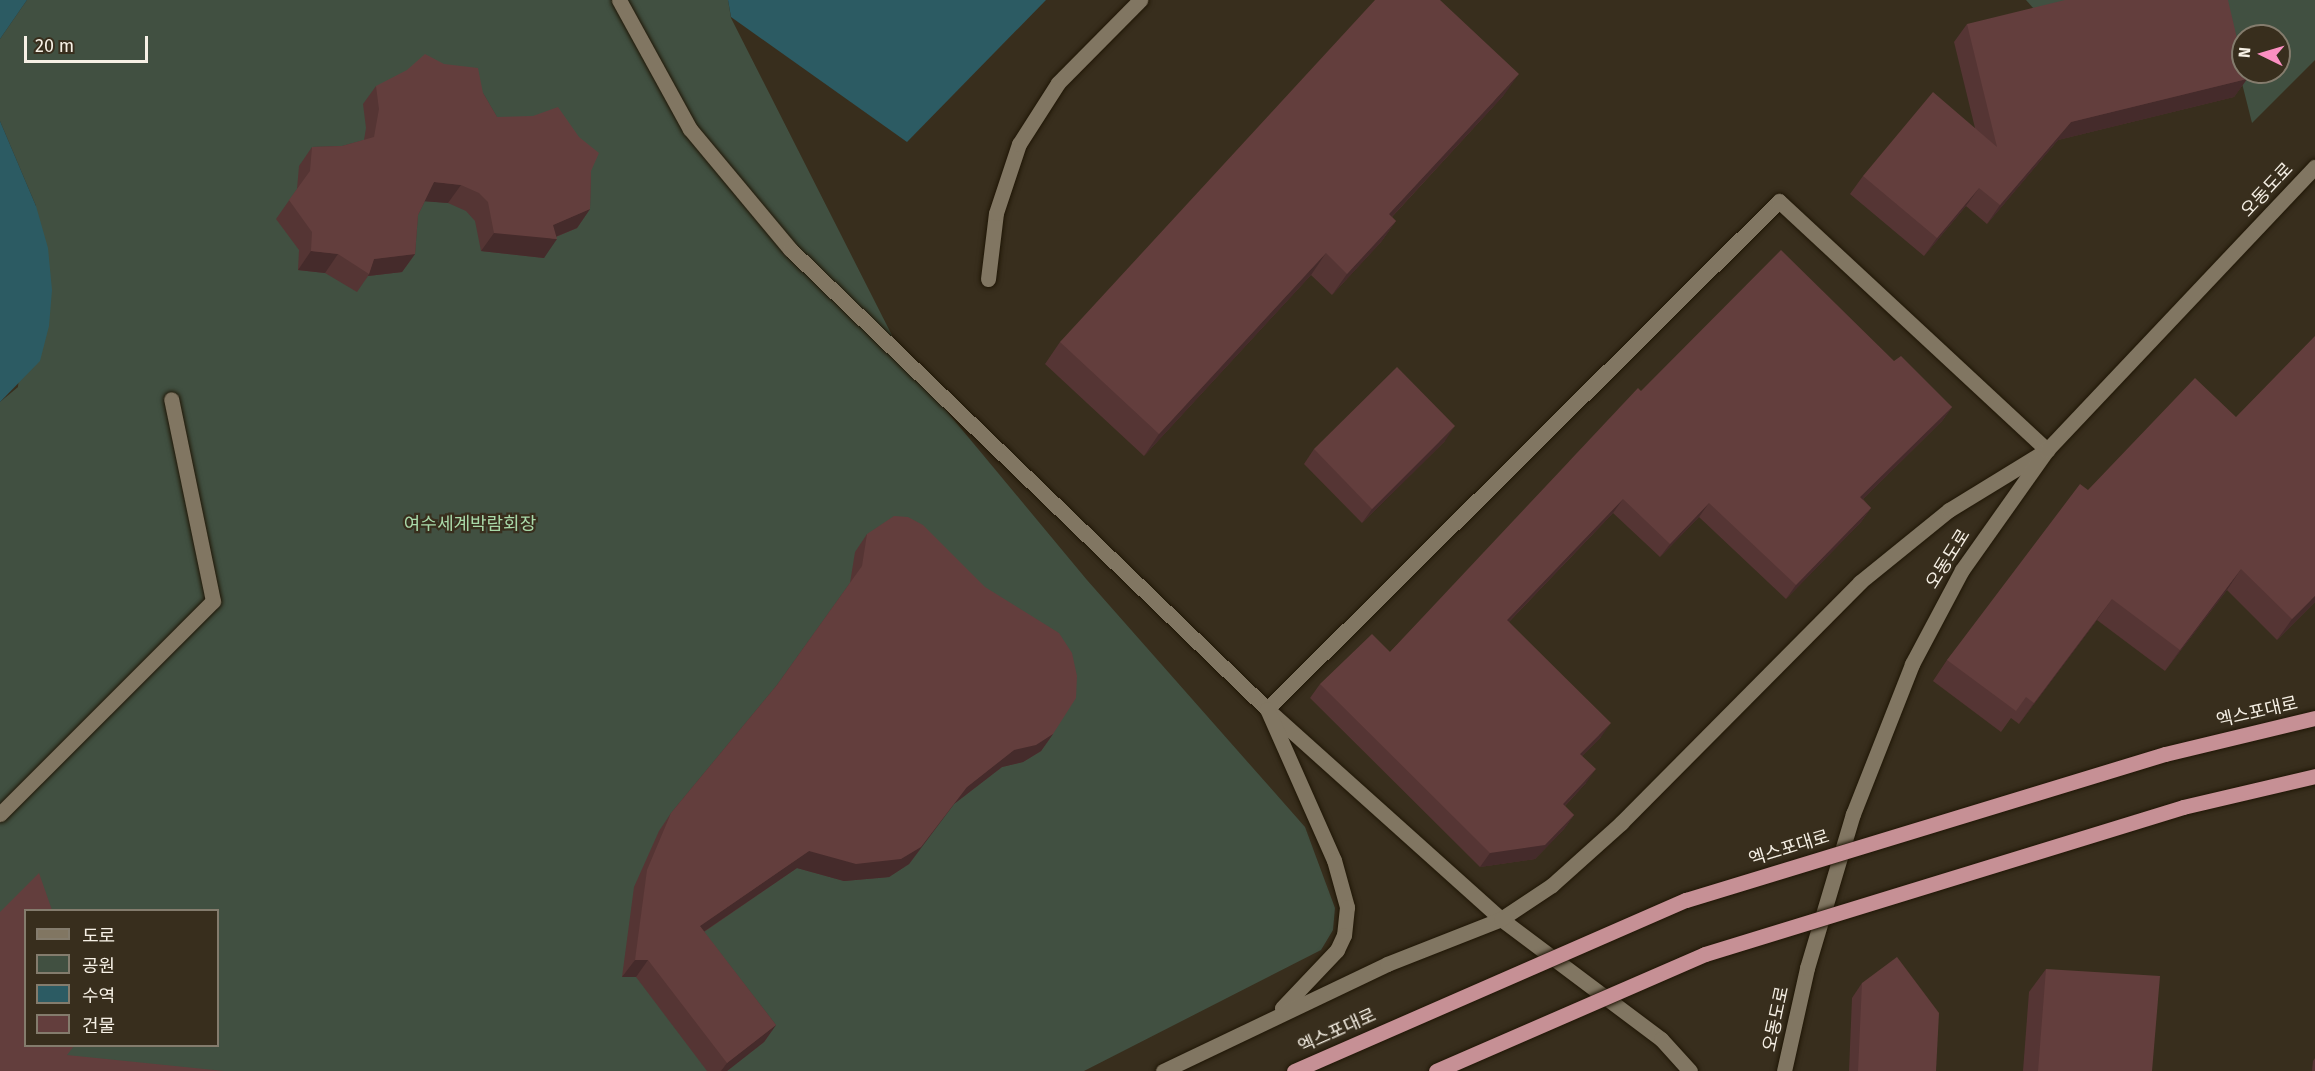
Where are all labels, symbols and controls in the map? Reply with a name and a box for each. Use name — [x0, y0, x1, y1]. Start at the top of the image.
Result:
scale bar — [27, 24, 152, 62]
north arrow — [2231, 24, 2291, 84]
text: 20 m — [35, 35, 74, 57]
text: N — [2235, 46, 2254, 59]
street label: 오동도로 — [2237, 158, 2297, 222]
park label: 여수세계박람회장 — [404, 513, 536, 535]
street label: 오동도로 — [1921, 525, 1975, 593]
street label: 엑스포대로 — [2214, 692, 2300, 732]
street label: 엑스포대로 — [1746, 826, 1832, 870]
legend — [24, 909, 219, 1047]
text: 도로 — [82, 925, 115, 947]
text: 공원 — [82, 955, 115, 977]
street label: 오동도로 — [1759, 984, 1793, 1054]
text: 수역 — [82, 985, 115, 1007]
street label: 엑스포대로 — [1295, 1004, 1379, 1058]
text: 건물 — [82, 1015, 115, 1037]

